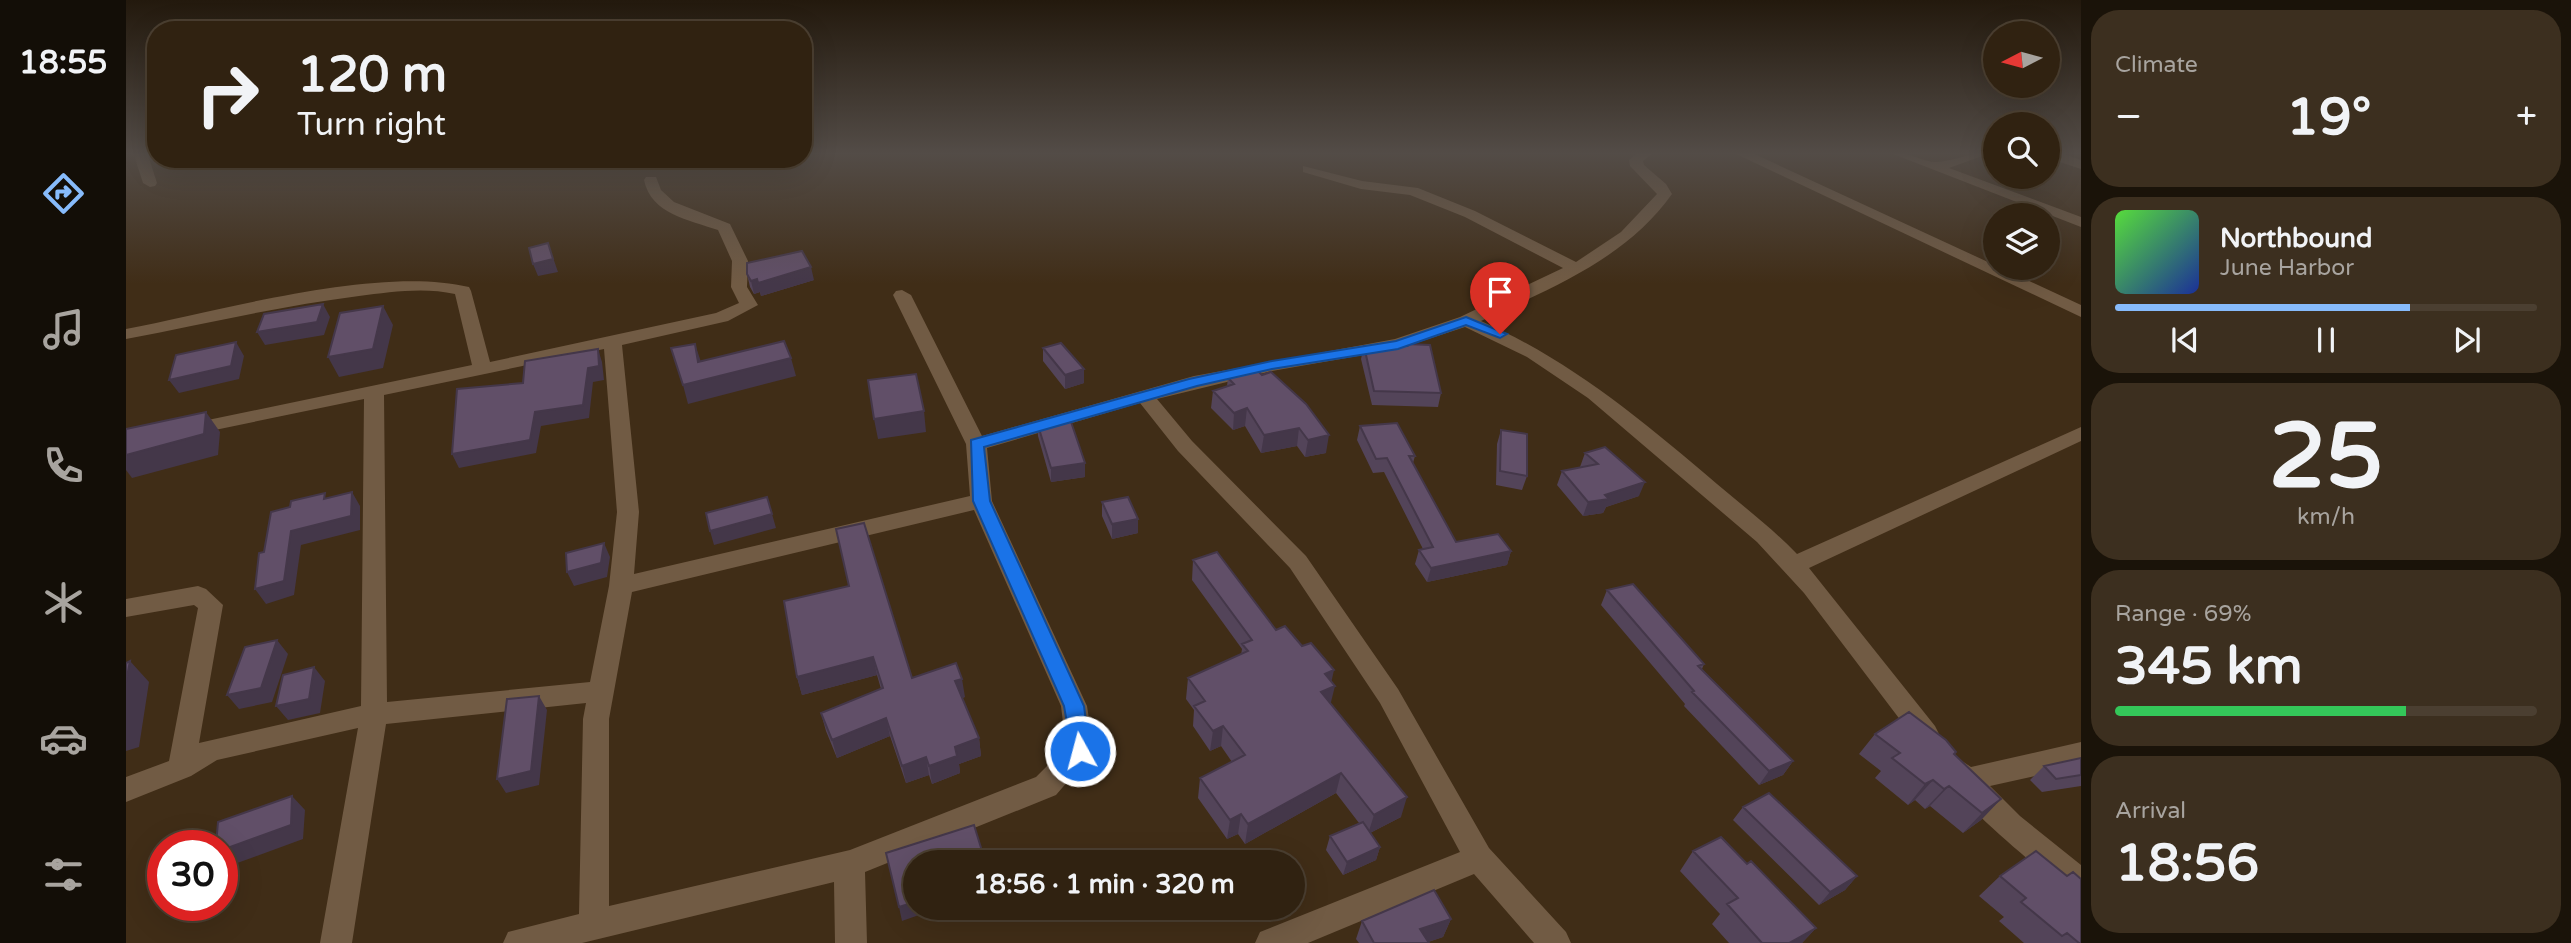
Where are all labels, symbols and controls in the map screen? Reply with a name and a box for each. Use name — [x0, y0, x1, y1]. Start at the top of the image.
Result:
north arrow — [1983, 21, 2060, 98]
map controls — [1983, 21, 2060, 280]
text: 18:55 — [19, 44, 107, 82]
text: 120 m — [297, 46, 447, 105]
icon: right — [182, 49, 273, 140]
text: Climate — [2115, 51, 2198, 79]
text: 19° — [2286, 86, 2371, 149]
text: − — [2115, 94, 2142, 140]
text: + — [2516, 94, 2537, 140]
text: Turn right — [297, 106, 446, 144]
button: search — [1983, 112, 2060, 189]
icon: directions — [39, 169, 88, 218]
button: layers — [1983, 203, 2060, 280]
text: Northbound — [2220, 223, 2372, 254]
text: June Harbor — [2220, 254, 2354, 282]
pin — [1470, 262, 1530, 334]
icon: arrive — [1481, 273, 1519, 311]
icon: music — [39, 305, 88, 354]
icon: previous — [2166, 321, 2204, 359]
icon: pause — [2307, 321, 2345, 359]
icon: next — [2448, 321, 2486, 359]
text: 25 — [2269, 402, 2383, 512]
icon: phone — [39, 441, 88, 490]
text: km/h — [2297, 503, 2355, 531]
icon: climate — [39, 578, 88, 627]
text: Range · 69% — [2115, 600, 2251, 628]
text: 345 km — [2115, 635, 2303, 698]
icon: car — [39, 714, 88, 763]
position arrow — [1043, 714, 1117, 788]
text: Arrival — [2115, 797, 2186, 825]
speed limit sign: 30 — [147, 830, 238, 921]
text: 18:56 — [2115, 832, 2259, 895]
icon: filters — [39, 850, 88, 899]
text: 18:56 · 1 min · 320 m — [973, 869, 1235, 900]

